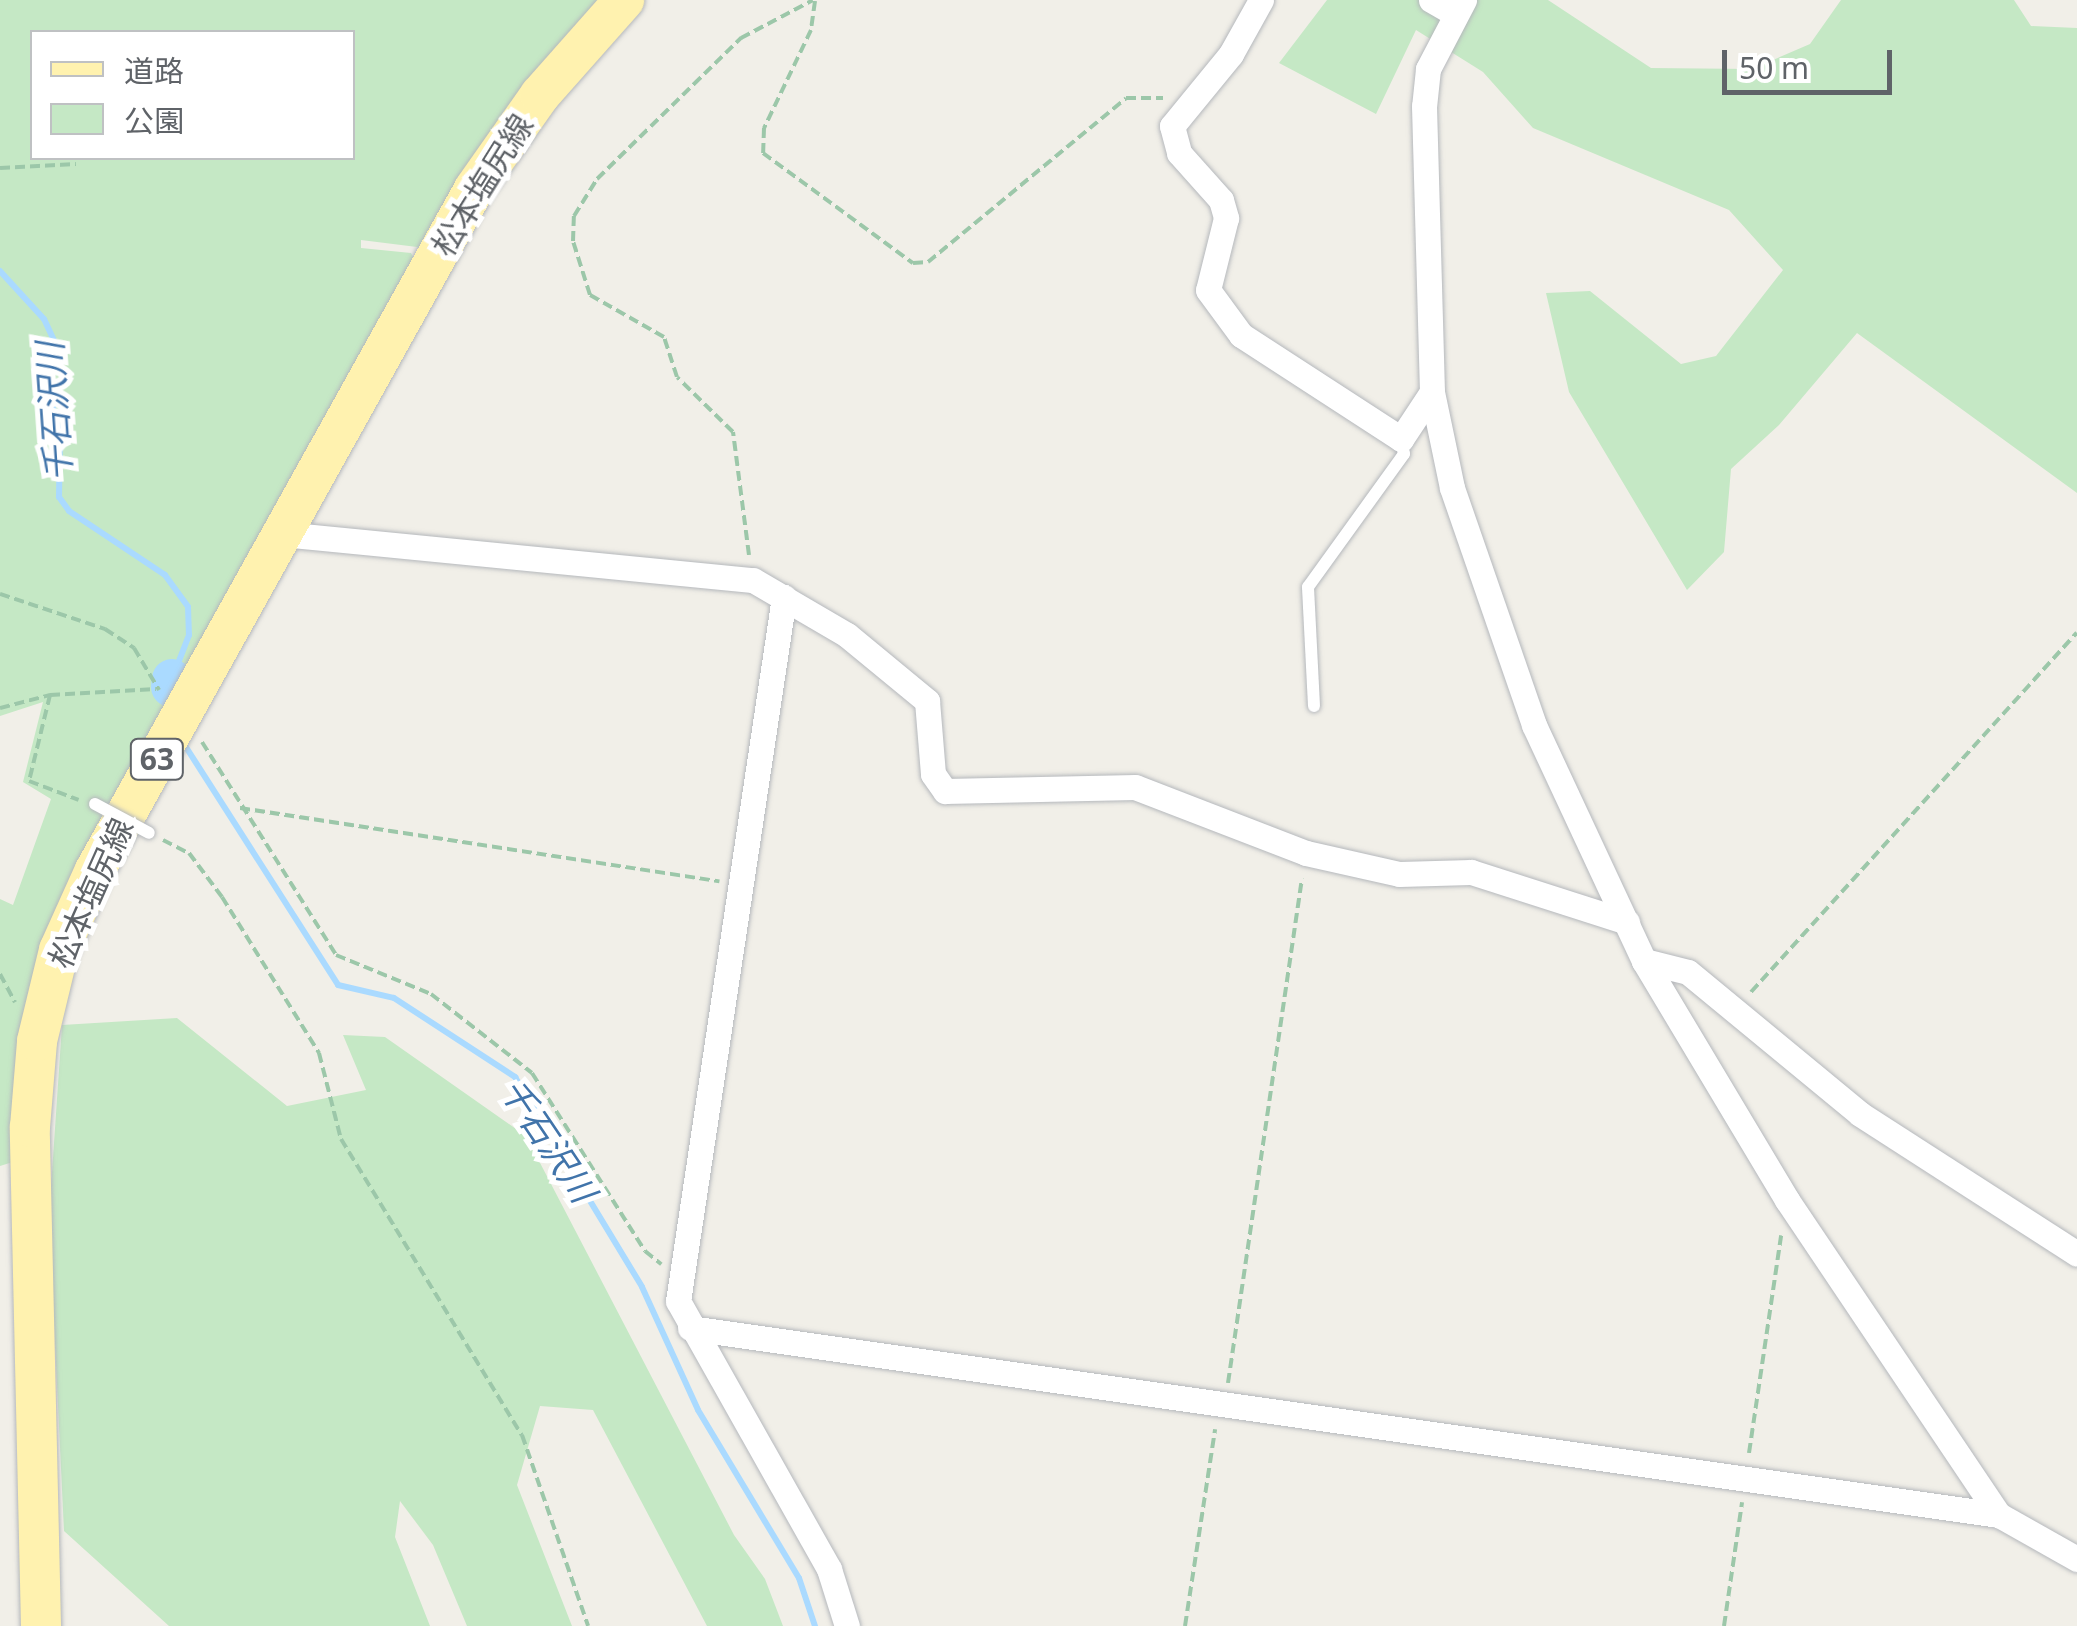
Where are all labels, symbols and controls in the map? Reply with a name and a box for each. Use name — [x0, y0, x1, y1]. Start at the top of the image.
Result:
legend — [30, 30, 355, 160]
scale bar — [1727, 30, 1897, 92]
text: 50 m — [1739, 47, 1809, 88]
text: 道路 — [124, 50, 184, 91]
text: 公園 — [124, 100, 184, 141]
street label: 松本塩尻線 — [423, 107, 541, 263]
water label: 千石沢川 — [28, 341, 80, 483]
road number: 63 — [130, 734, 184, 784]
street label: 松本塩尻線 — [41, 812, 141, 974]
water label: 千石沢川 — [491, 1070, 605, 1210]

